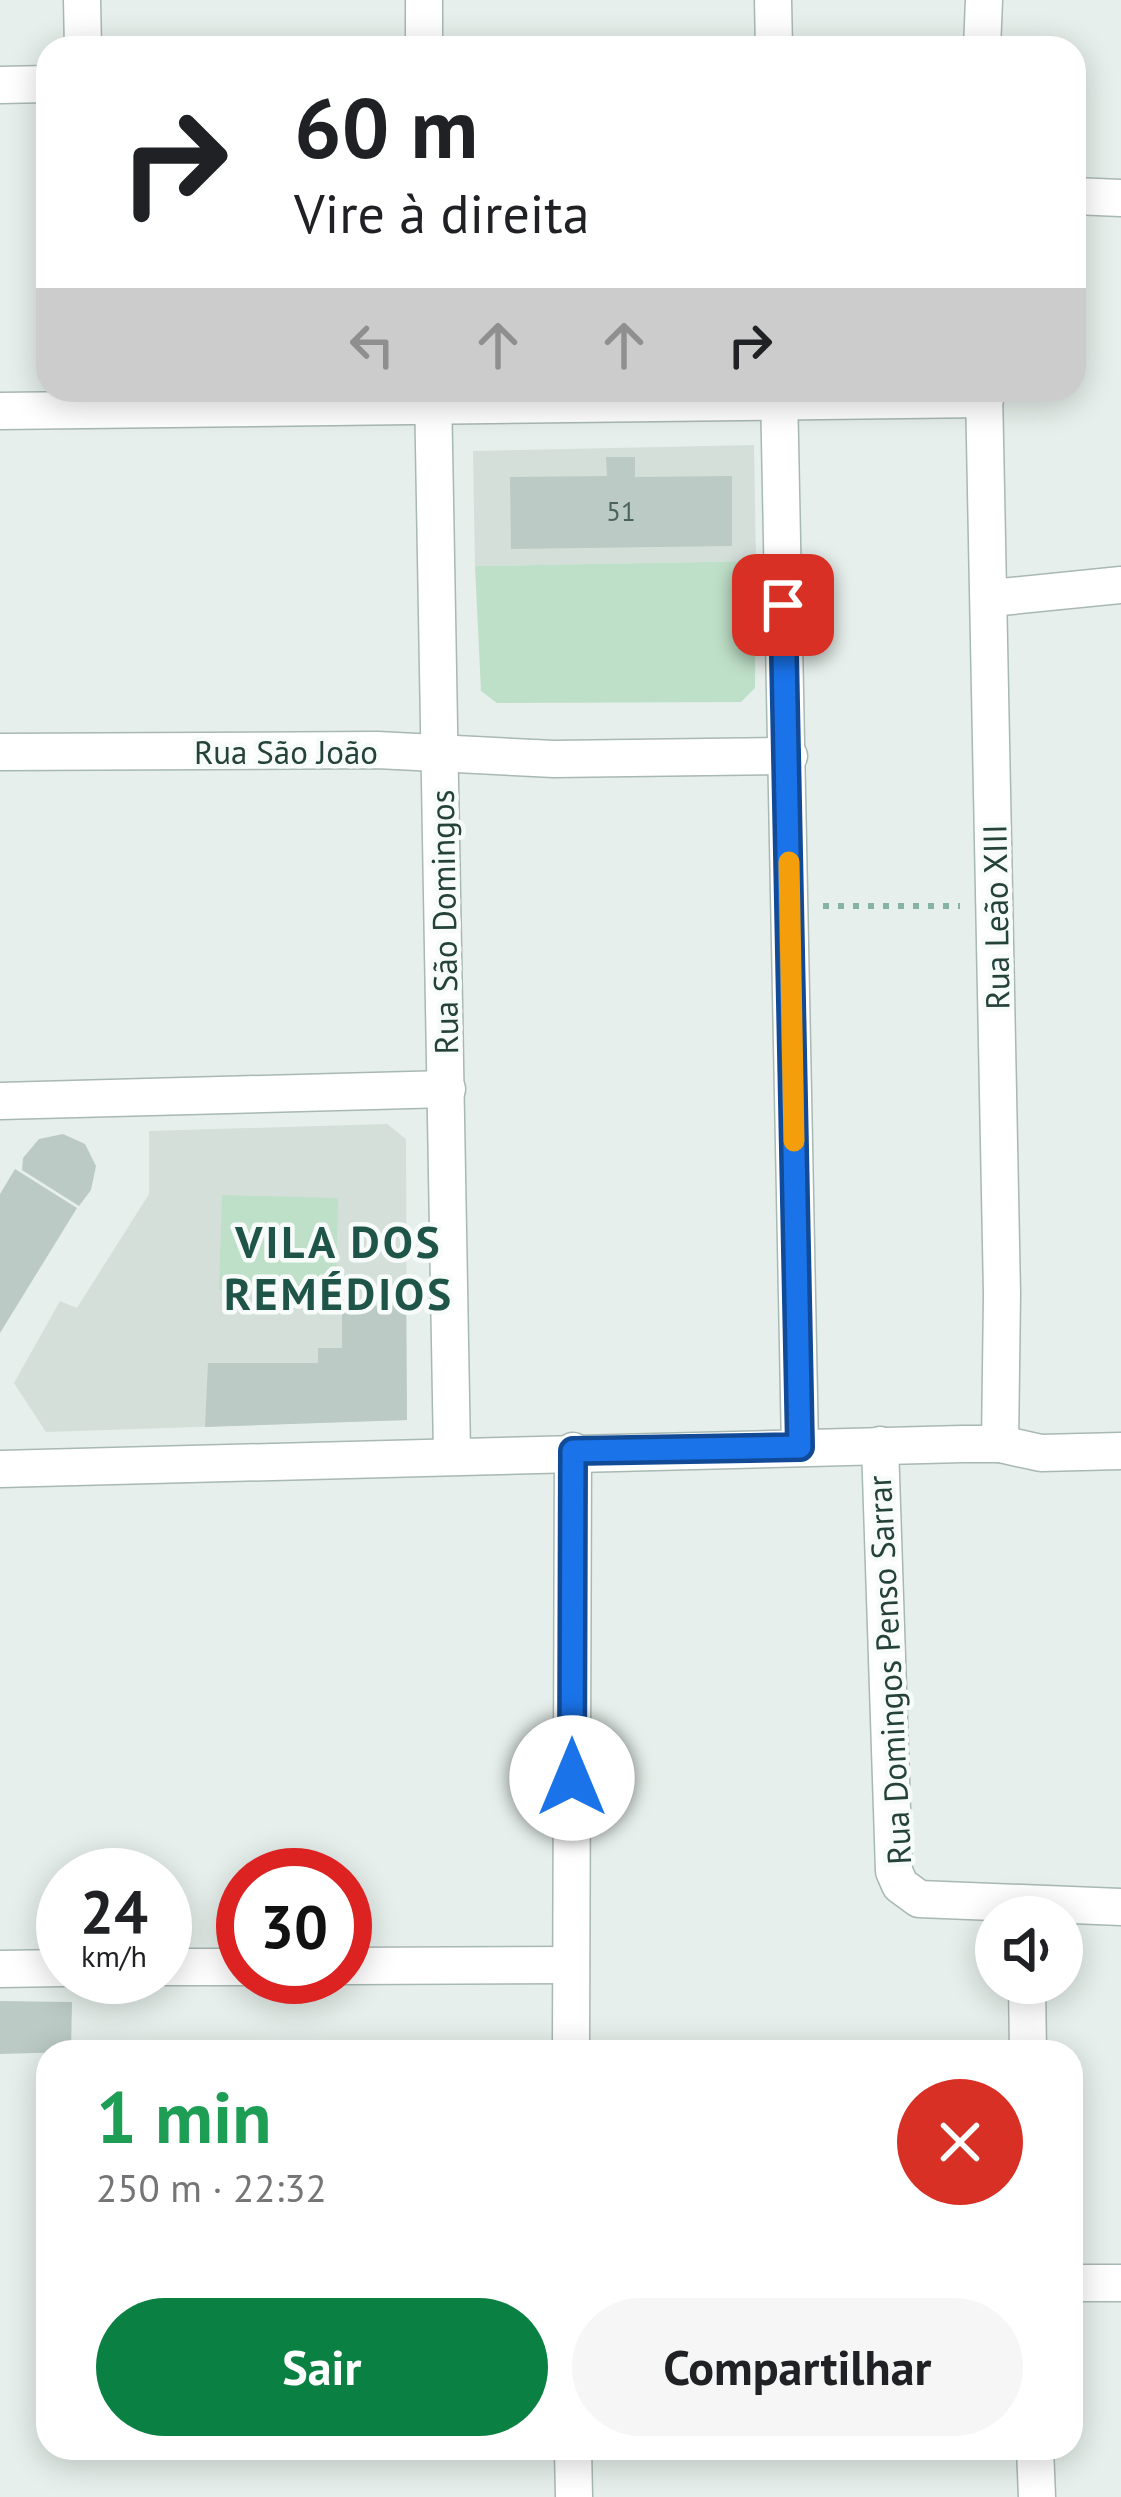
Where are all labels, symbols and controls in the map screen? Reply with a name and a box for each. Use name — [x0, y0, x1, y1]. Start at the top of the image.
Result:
text: 60 m — [294, 72, 478, 181]
icon: right — [96, 84, 252, 240]
text: Vire à direita — [294, 178, 589, 248]
icon: left — [339, 312, 405, 378]
icon: ahead — [465, 312, 531, 378]
icon: ahead — [591, 312, 657, 378]
icon: right — [717, 312, 783, 378]
house number: 51 — [606, 494, 636, 528]
pin — [732, 554, 834, 656]
icon: arrive — [750, 572, 816, 638]
street label: Rua São João — [194, 730, 378, 773]
street label: Rua São Domingos — [420, 789, 467, 1055]
street label: Rua Leão XIII — [972, 824, 1019, 1010]
district label: VILA DOS REMÉDIOS — [224, 1212, 454, 1322]
street label: Rua Domingos Penso Sarrar — [857, 1474, 920, 1866]
position arrow — [509, 1715, 635, 1841]
speed limit sign: 30 — [216, 1848, 372, 2004]
text: 24 — [80, 1872, 148, 1950]
map controls — [975, 1896, 1083, 2004]
button: sound — [975, 1896, 1083, 2004]
text: km/h — [81, 1936, 147, 1975]
text: 1 min — [96, 2070, 272, 2163]
button: close — [897, 2079, 1023, 2205]
text: 250 m · 22:32 — [96, 2162, 327, 2213]
button: Sair — [96, 2298, 548, 2436]
button: Compartilhar — [572, 2298, 1023, 2436]

